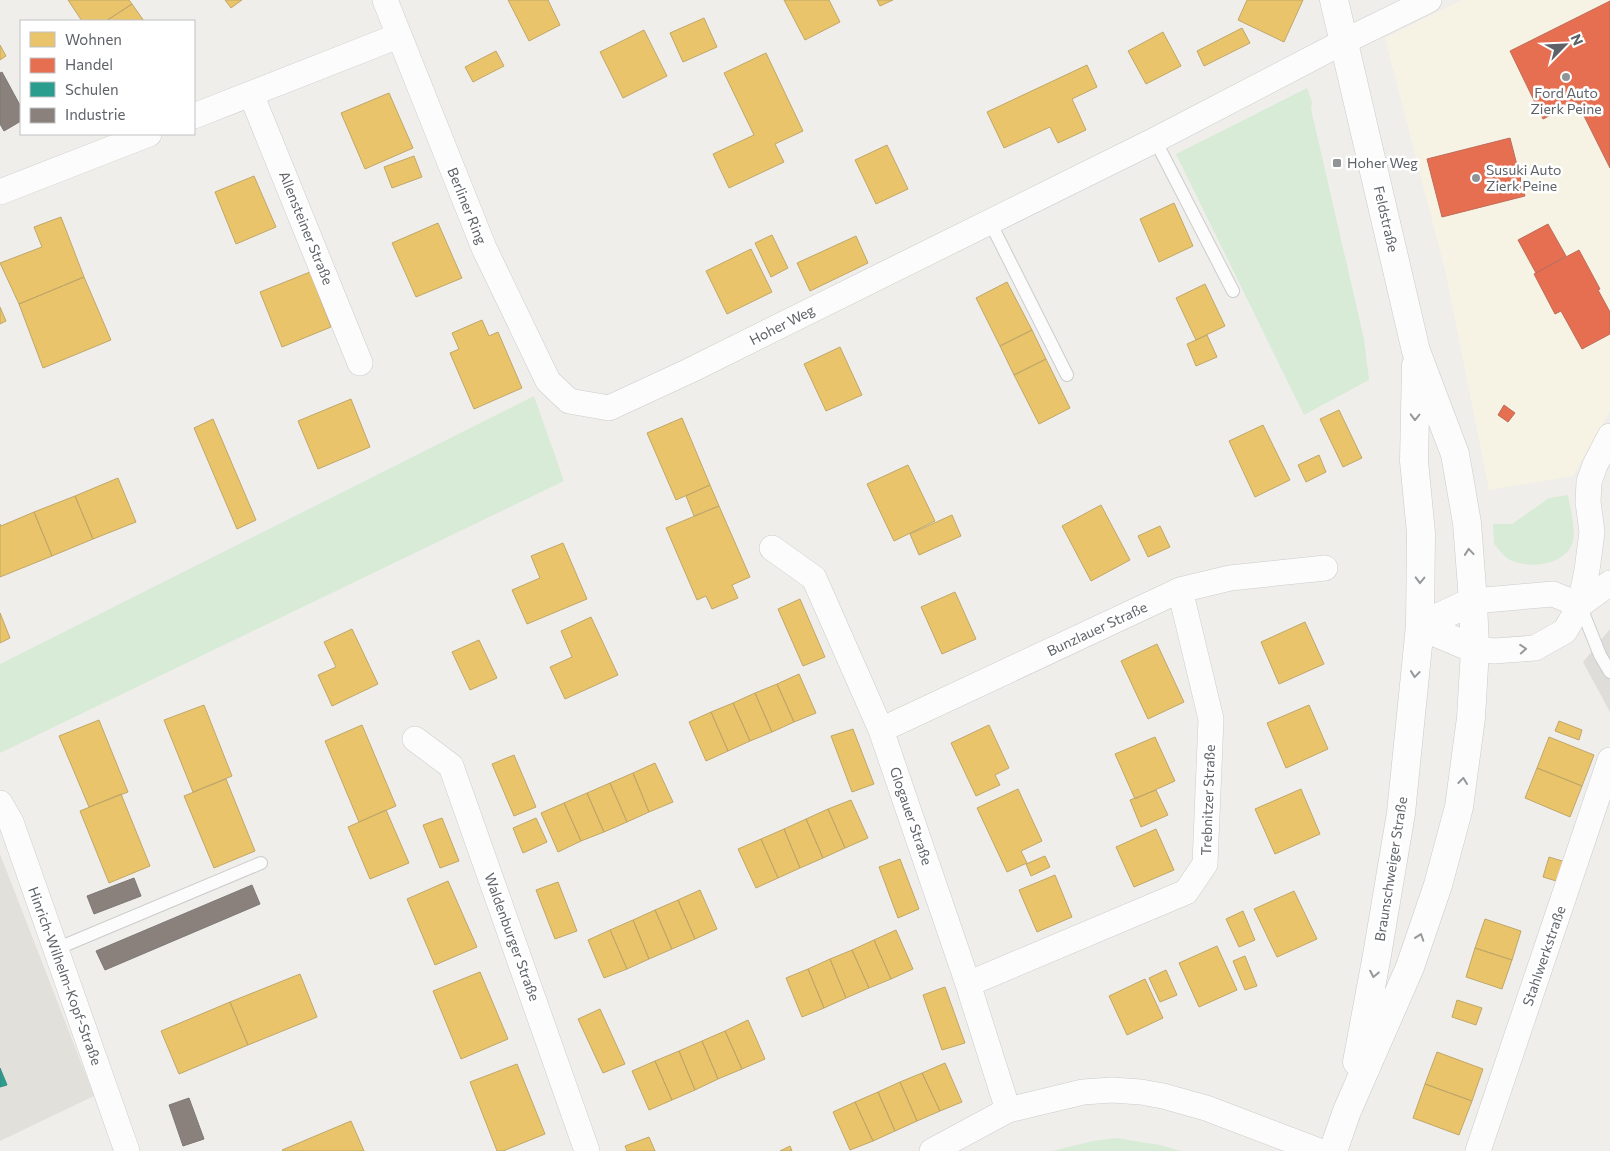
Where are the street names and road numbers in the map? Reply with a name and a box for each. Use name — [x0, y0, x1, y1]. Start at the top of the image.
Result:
street label: Berliner Ring — [444, 165, 491, 247]
street label: Allensteiner Straße — [276, 168, 337, 287]
street label: Feldstraße — [1371, 184, 1402, 254]
street label: Hoher Weg — [746, 301, 818, 348]
street label: Bunzlauer Straße — [1044, 598, 1150, 659]
street label: Trebnitzer Straße — [1197, 744, 1218, 856]
street label: Glogauer Straße — [887, 764, 936, 867]
street label: Braunschweiger Straße — [1371, 795, 1410, 943]
street label: Waldenburger Straße — [481, 870, 544, 1003]
street label: Hinrich-Wilhelm-Kopf-Straße — [25, 884, 106, 1068]
street label: Stahlwerkstraße — [1518, 903, 1569, 1008]

